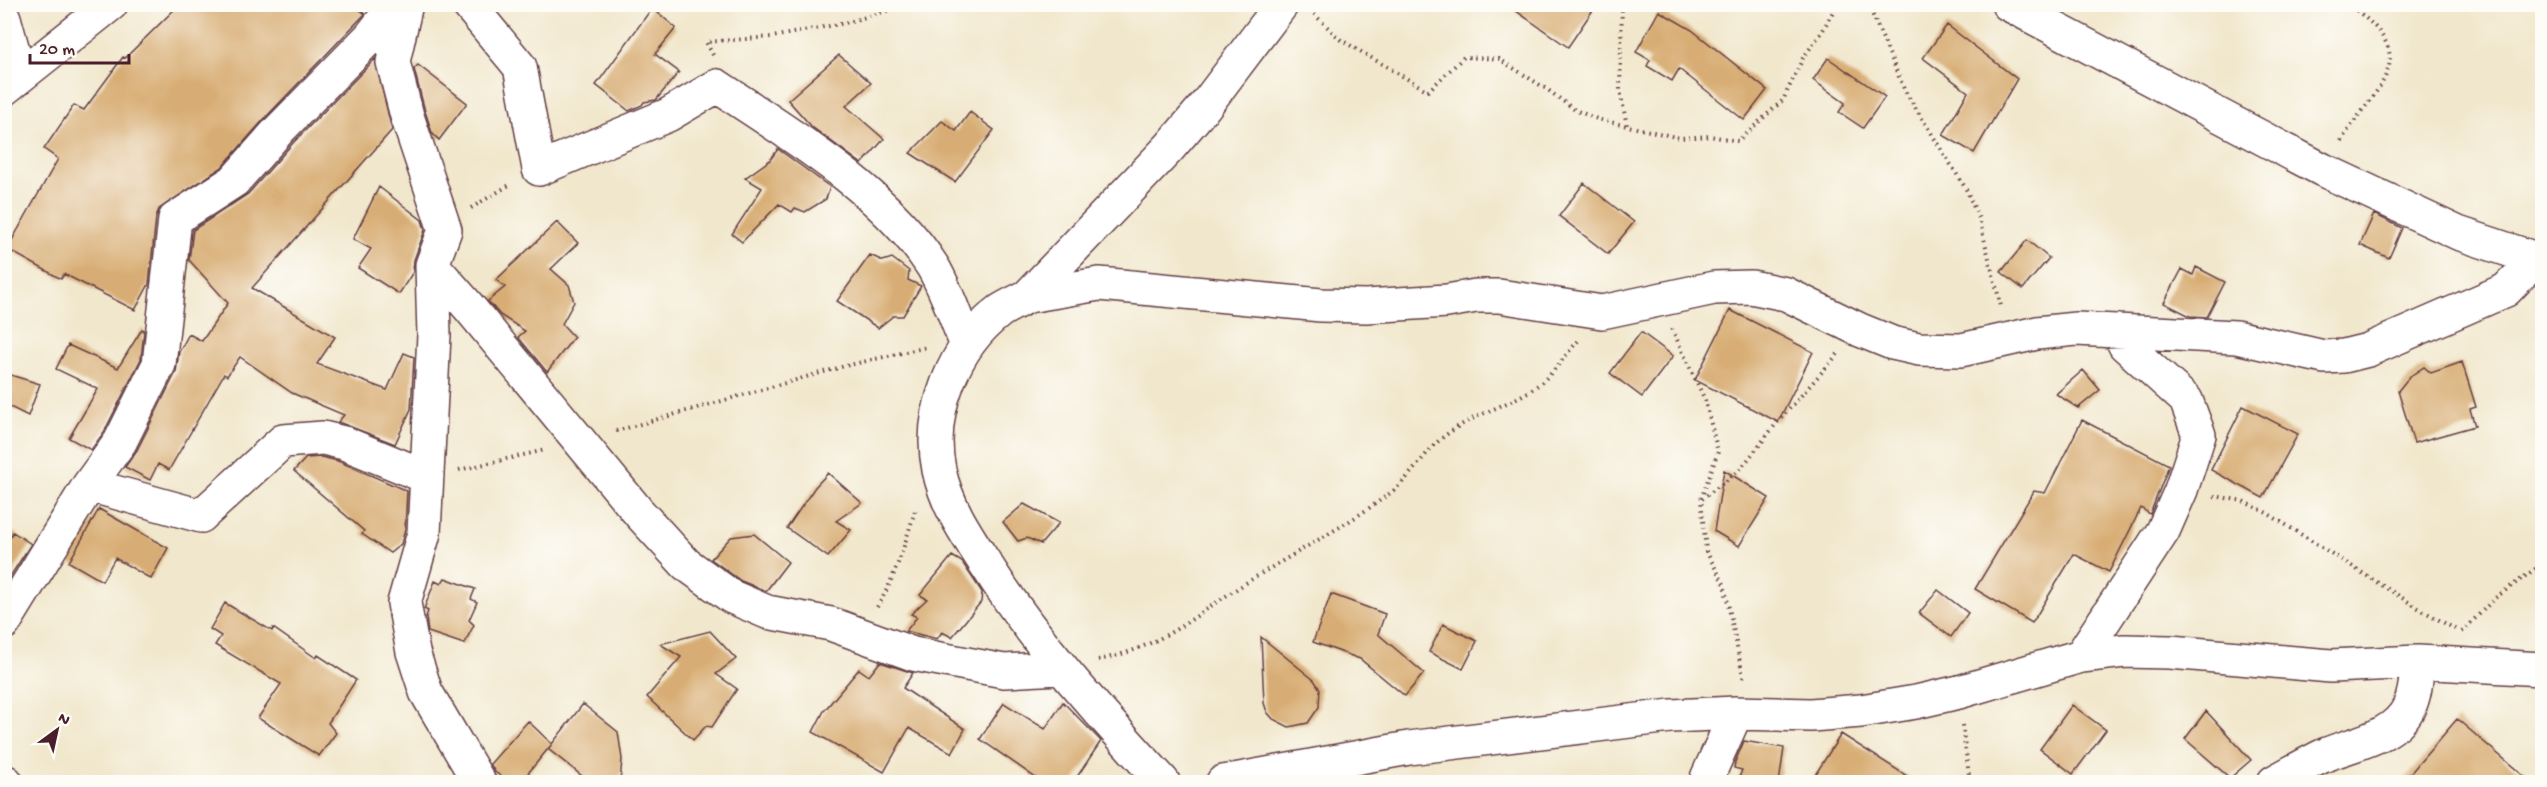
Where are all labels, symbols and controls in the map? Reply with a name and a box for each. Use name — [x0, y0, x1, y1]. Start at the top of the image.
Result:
scale bar — [30, 27, 129, 65]
text: 20 m — [39, 40, 75, 61]
north arrow — [27, 700, 87, 760]
text: N — [54, 710, 73, 731]

